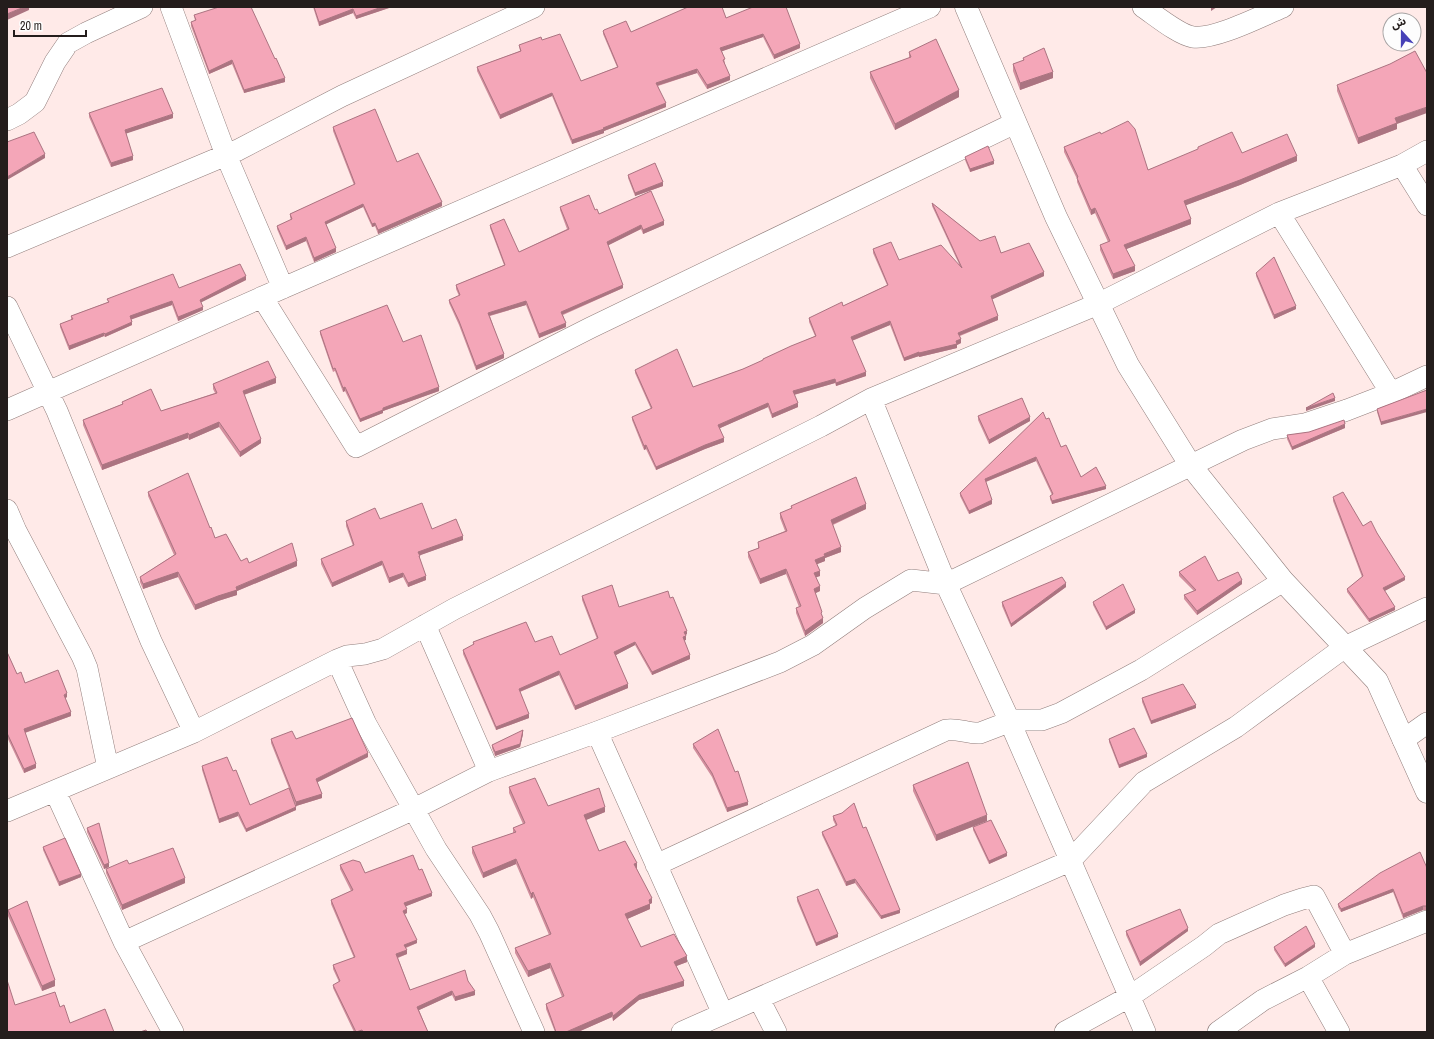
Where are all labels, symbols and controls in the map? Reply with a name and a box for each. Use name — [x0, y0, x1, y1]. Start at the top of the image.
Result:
scale bar — [14, 12, 86, 38]
north arrow — [1382, 12, 1422, 52]
text: ش — [1389, 13, 1408, 32]
text: 20 m — [20, 18, 42, 34]

